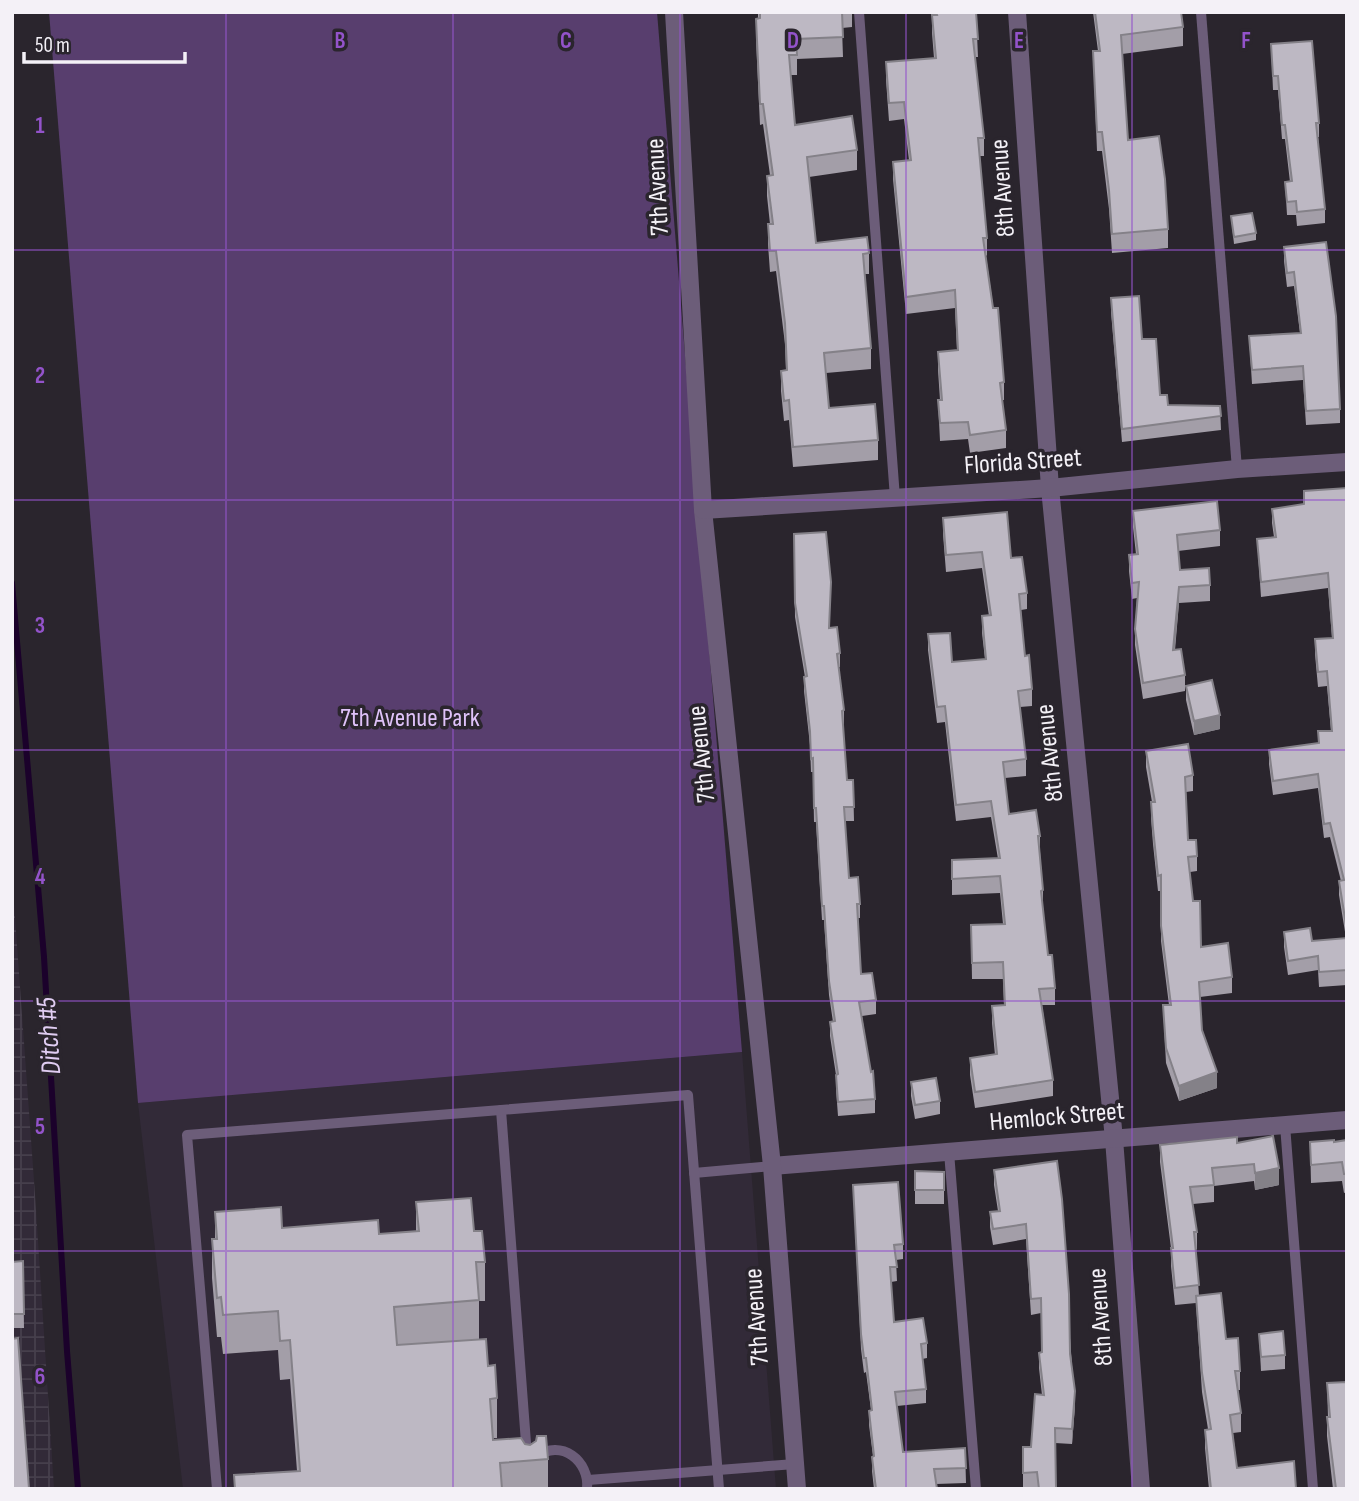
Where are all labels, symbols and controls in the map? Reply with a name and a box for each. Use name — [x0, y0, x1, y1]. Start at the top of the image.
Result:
scale bar — [24, 21, 186, 65]
text: B — [335, 27, 346, 55]
text: C — [560, 27, 572, 55]
text: D — [787, 27, 799, 55]
text: E — [1014, 27, 1024, 55]
text: F — [1241, 27, 1251, 55]
text: 50 m — [35, 33, 70, 58]
text: 1 — [35, 112, 45, 140]
street label: 7th Avenue — [640, 138, 676, 236]
street label: 8th Avenue — [984, 138, 1022, 238]
text: 2 — [35, 362, 45, 390]
street label: Florida Street — [963, 442, 1083, 482]
text: 3 — [35, 612, 45, 640]
park label: 7th Avenue Park — [340, 703, 480, 734]
street label: 8th Avenue — [1029, 703, 1071, 803]
street label: 7th Avenue — [681, 704, 723, 804]
text: 4 — [35, 863, 46, 891]
water label: Ditch #5 — [30, 995, 68, 1076]
street label: Hemlock Street — [988, 1096, 1126, 1138]
text: 5 — [35, 1113, 45, 1141]
street label: 7th Avenue — [738, 1267, 776, 1367]
street label: 8th Avenue — [1082, 1267, 1120, 1367]
text: 6 — [35, 1363, 45, 1391]

